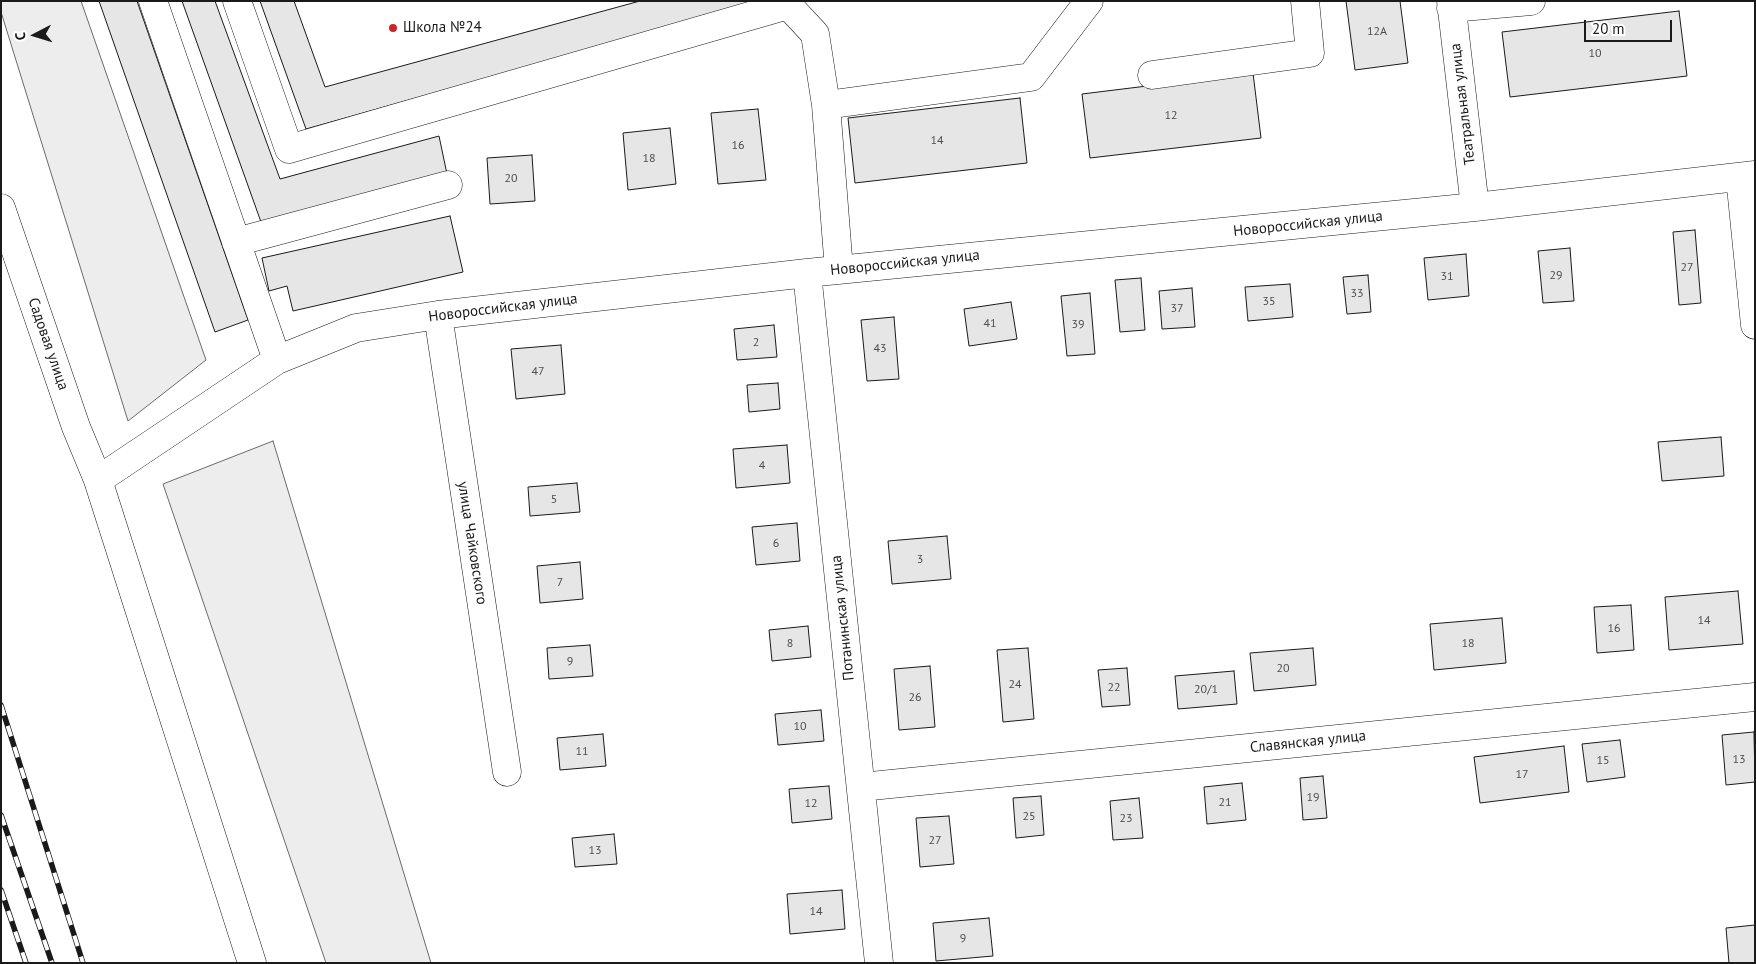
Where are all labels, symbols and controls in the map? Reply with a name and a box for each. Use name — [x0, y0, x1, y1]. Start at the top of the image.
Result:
north arrow — [10, 10, 60, 60]
scale bar — [1586, 10, 1674, 42]
place label: Школа №24 — [403, 19, 482, 37]
text: 20 m — [1592, 19, 1625, 38]
marker: Школа №24 — [387, 22, 399, 34]
house number: 12А — [1367, 25, 1387, 39]
text: С — [11, 32, 29, 41]
street label: Театральная улица — [1447, 42, 1479, 166]
house number: 10 — [1588, 47, 1602, 61]
house number: 12 — [1164, 109, 1178, 123]
house number: 14 — [930, 134, 944, 148]
house number: 16 — [731, 139, 745, 153]
house number: 18 — [642, 152, 656, 166]
house number: 20 — [504, 172, 518, 186]
street label: Новороссийская улица — [1232, 207, 1384, 241]
street label: Новороссийская улица — [829, 246, 981, 280]
house number: 27 — [1680, 261, 1694, 275]
house number: 29 — [1549, 269, 1563, 283]
house number: 31 — [1440, 270, 1454, 284]
house number: 33 — [1350, 287, 1364, 301]
street label: Новороссийская улица — [427, 290, 579, 326]
house number: 35 — [1262, 295, 1276, 309]
street label: Садовая улица — [24, 296, 72, 392]
house number: 37 — [1170, 302, 1184, 316]
house number: 41 — [983, 317, 997, 331]
house number: 39 — [1071, 318, 1085, 332]
house number: 2 — [753, 336, 759, 350]
house number: 43 — [873, 342, 887, 356]
house number: 47 — [531, 365, 545, 379]
house number: 4 — [759, 459, 765, 473]
street label: улица Чайковского — [453, 480, 491, 606]
house number: 5 — [551, 493, 557, 507]
house number: 6 — [773, 537, 779, 551]
house number: 3 — [917, 553, 923, 567]
street label: Потанинская улица — [827, 554, 859, 682]
house number: 7 — [557, 576, 563, 590]
house number: 14 — [1697, 614, 1711, 628]
house number: 16 — [1607, 622, 1621, 636]
house number: 8 — [787, 637, 793, 651]
house number: 18 — [1461, 637, 1475, 651]
house number: 9 — [567, 655, 573, 669]
house number: 20 — [1276, 662, 1290, 676]
house number: 24 — [1008, 678, 1022, 692]
house number: 22 — [1107, 681, 1121, 695]
house number: 20/1 — [1194, 683, 1218, 697]
house number: 26 — [908, 691, 922, 705]
house number: 10 — [793, 720, 807, 734]
street label: Славянская улица — [1249, 727, 1367, 757]
house number: 11 — [575, 745, 589, 759]
house number: 13 — [1732, 753, 1746, 767]
house number: 15 — [1596, 754, 1610, 768]
house number: 17 — [1515, 768, 1529, 782]
house number: 19 — [1306, 791, 1320, 805]
house number: 21 — [1218, 796, 1232, 810]
house number: 12 — [804, 797, 818, 811]
house number: 25 — [1022, 810, 1036, 824]
house number: 23 — [1119, 812, 1133, 826]
house number: 27 — [928, 834, 942, 848]
house number: 13 — [588, 844, 602, 858]
house number: 14 — [809, 905, 823, 919]
house number: 9 — [960, 932, 966, 946]

